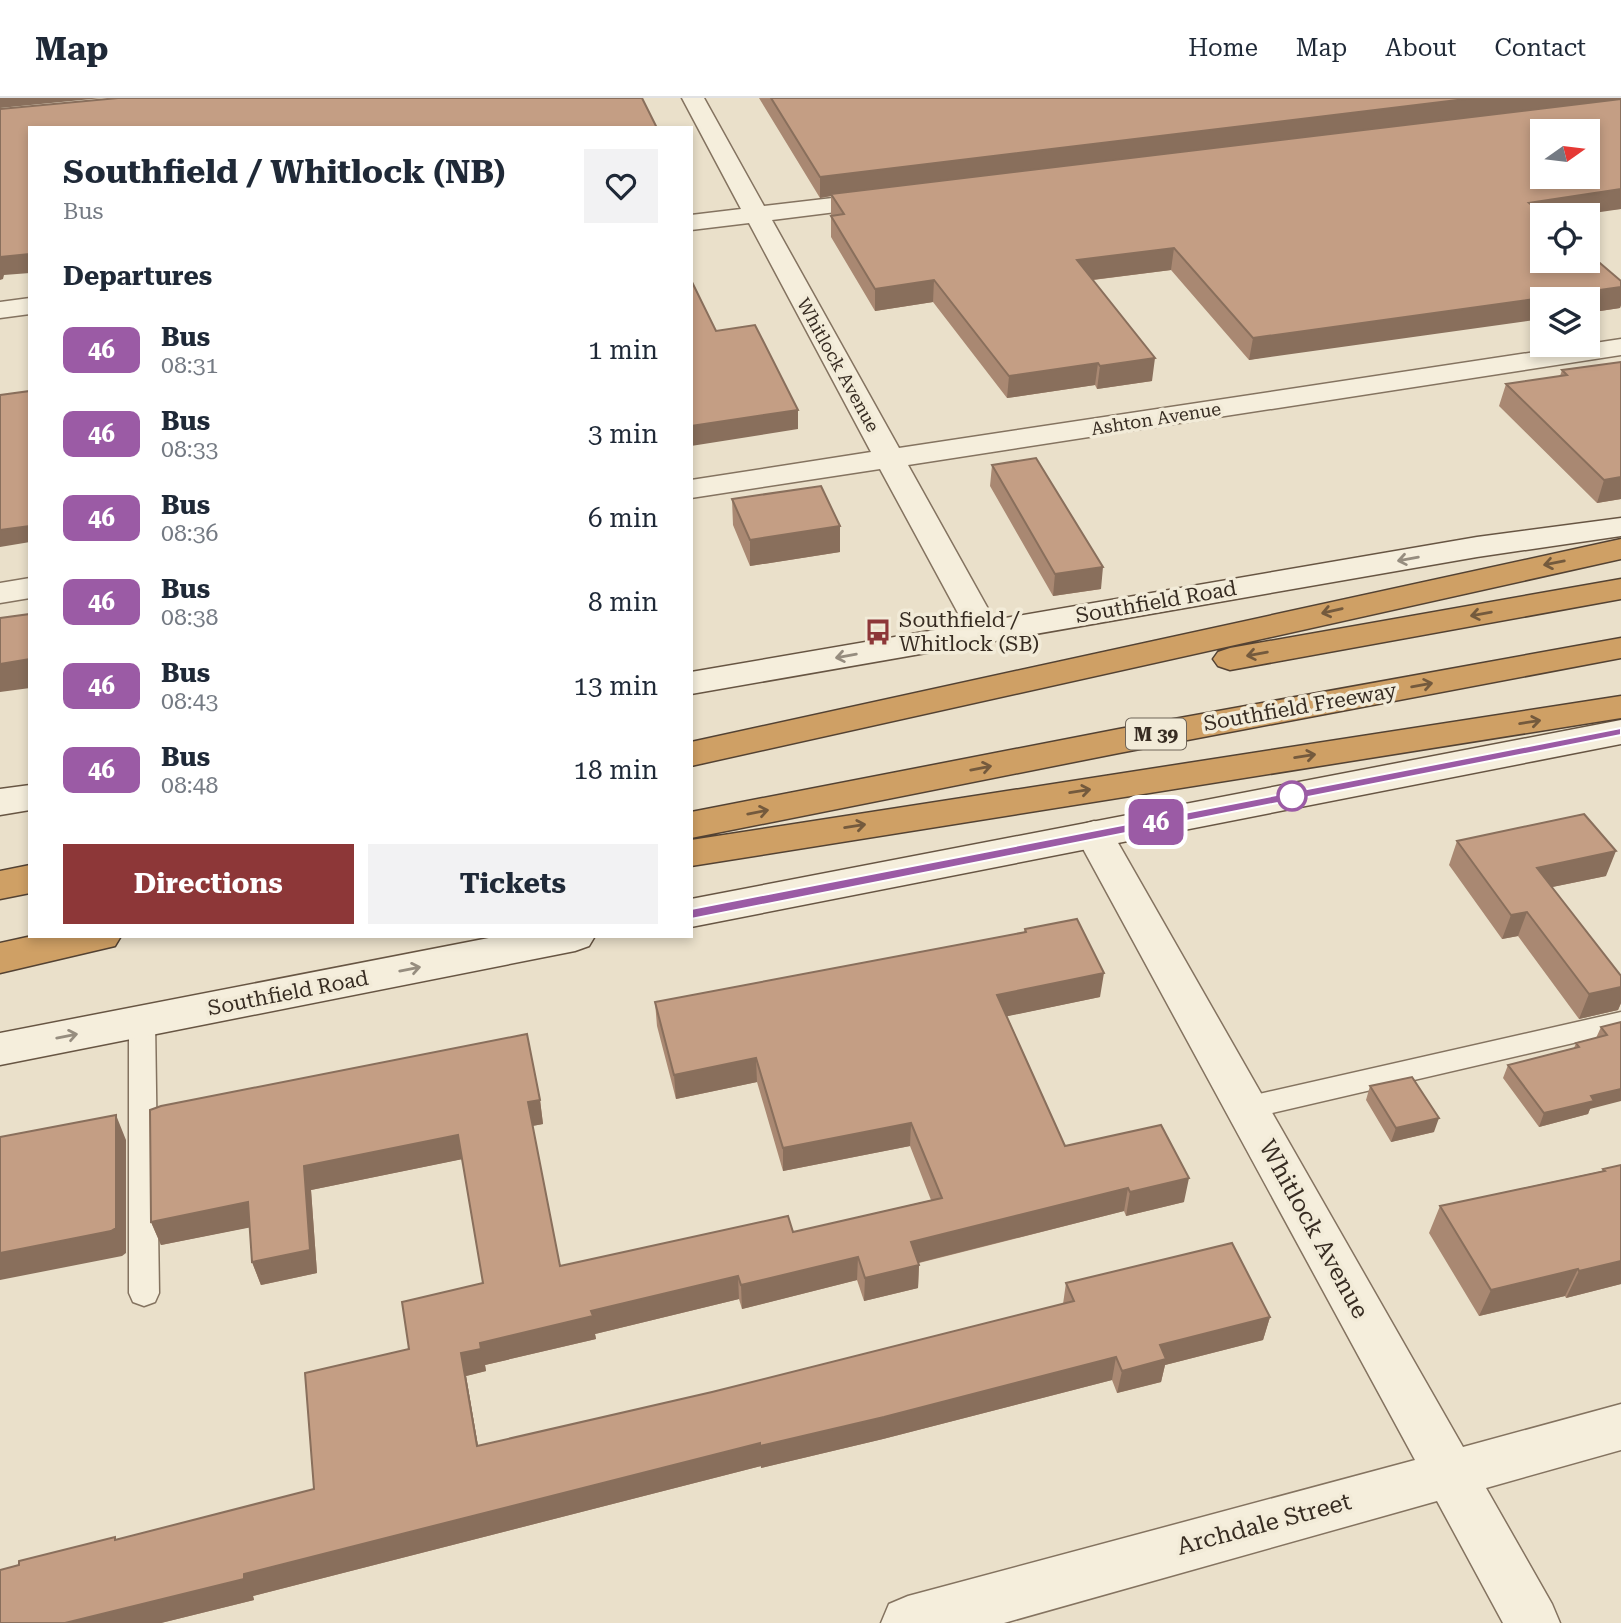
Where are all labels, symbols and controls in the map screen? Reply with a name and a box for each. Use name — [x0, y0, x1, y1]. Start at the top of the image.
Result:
text: Map — [35, 29, 109, 68]
text: Home — [1188, 34, 1258, 62]
text: Map — [1296, 34, 1347, 62]
text: About — [1385, 34, 1456, 62]
text: Contact — [1494, 34, 1586, 62]
north arrow — [1530, 119, 1600, 189]
map controls — [1530, 119, 1600, 357]
button: heart — [584, 149, 658, 223]
text: Southfield / Whitlock (NB) — [63, 152, 505, 191]
text: Bus — [63, 198, 103, 225]
button: locate — [1530, 203, 1600, 273]
text: Departures — [63, 261, 212, 291]
button: layers — [1530, 287, 1600, 357]
street label: Whitlock Avenue — [793, 294, 884, 435]
text: Bus — [161, 322, 210, 352]
text: 1 min — [588, 335, 658, 365]
text: 46 — [88, 336, 115, 364]
text: 08:31 — [161, 352, 218, 379]
street label: Ashton Avenue — [1089, 398, 1222, 439]
text: Bus — [161, 406, 210, 436]
text: 3 min — [588, 419, 658, 449]
text: 46 — [88, 420, 115, 448]
text: 08:33 — [161, 436, 218, 463]
text: Bus — [161, 490, 210, 520]
text: 6 min — [588, 503, 658, 533]
text: 46 — [88, 504, 115, 532]
text: 08:36 — [161, 520, 218, 547]
one-way arrow — [1397, 553, 1420, 566]
one-way arrow — [1543, 556, 1566, 570]
text: Bus — [161, 574, 210, 604]
street label: Southfield Road — [1074, 576, 1239, 628]
text: 8 min — [588, 587, 658, 617]
text: 46 — [88, 588, 115, 616]
text: 08:38 — [161, 604, 218, 631]
one-way arrow — [1321, 605, 1344, 618]
place label: Southfield / Whitlock (SB) — [899, 608, 1039, 656]
one-way arrow — [1471, 608, 1493, 621]
bus stop icon: Southfield / Whitlock (SB) — [863, 617, 893, 647]
one-way arrow — [1247, 648, 1269, 661]
one-way arrow — [835, 650, 858, 663]
text: Bus — [161, 658, 210, 688]
text: 13 min — [574, 671, 658, 701]
text: 46 — [88, 672, 115, 700]
street label: Southfield Freeway — [1202, 678, 1399, 736]
one-way arrow — [1410, 678, 1433, 691]
text: 08:43 — [161, 688, 218, 715]
one-way arrow — [1518, 715, 1541, 728]
road number: M 39 — [1126, 719, 1186, 750]
text: Bus — [161, 742, 210, 772]
one-way arrow — [1293, 749, 1316, 762]
text: 18 min — [574, 755, 658, 785]
text: 46 — [88, 756, 115, 784]
one-way arrow — [969, 760, 992, 774]
text: 08:48 — [161, 772, 218, 799]
unlabelled marker — [1277, 781, 1307, 811]
one-way arrow — [1068, 784, 1091, 797]
line badge: 46 — [1124, 799, 1188, 845]
one-way arrow — [746, 804, 769, 818]
text: 46 — [1143, 808, 1169, 836]
one-way arrow — [844, 819, 866, 832]
button: Directions — [63, 844, 354, 924]
button: Tickets — [368, 844, 658, 924]
one-way arrow — [398, 961, 421, 975]
street label: Southfield Road — [206, 966, 371, 1020]
one-way arrow — [55, 1029, 78, 1043]
street label: Whitlock Avenue — [1253, 1135, 1375, 1323]
street label: Archdale Street — [1174, 1487, 1354, 1561]

